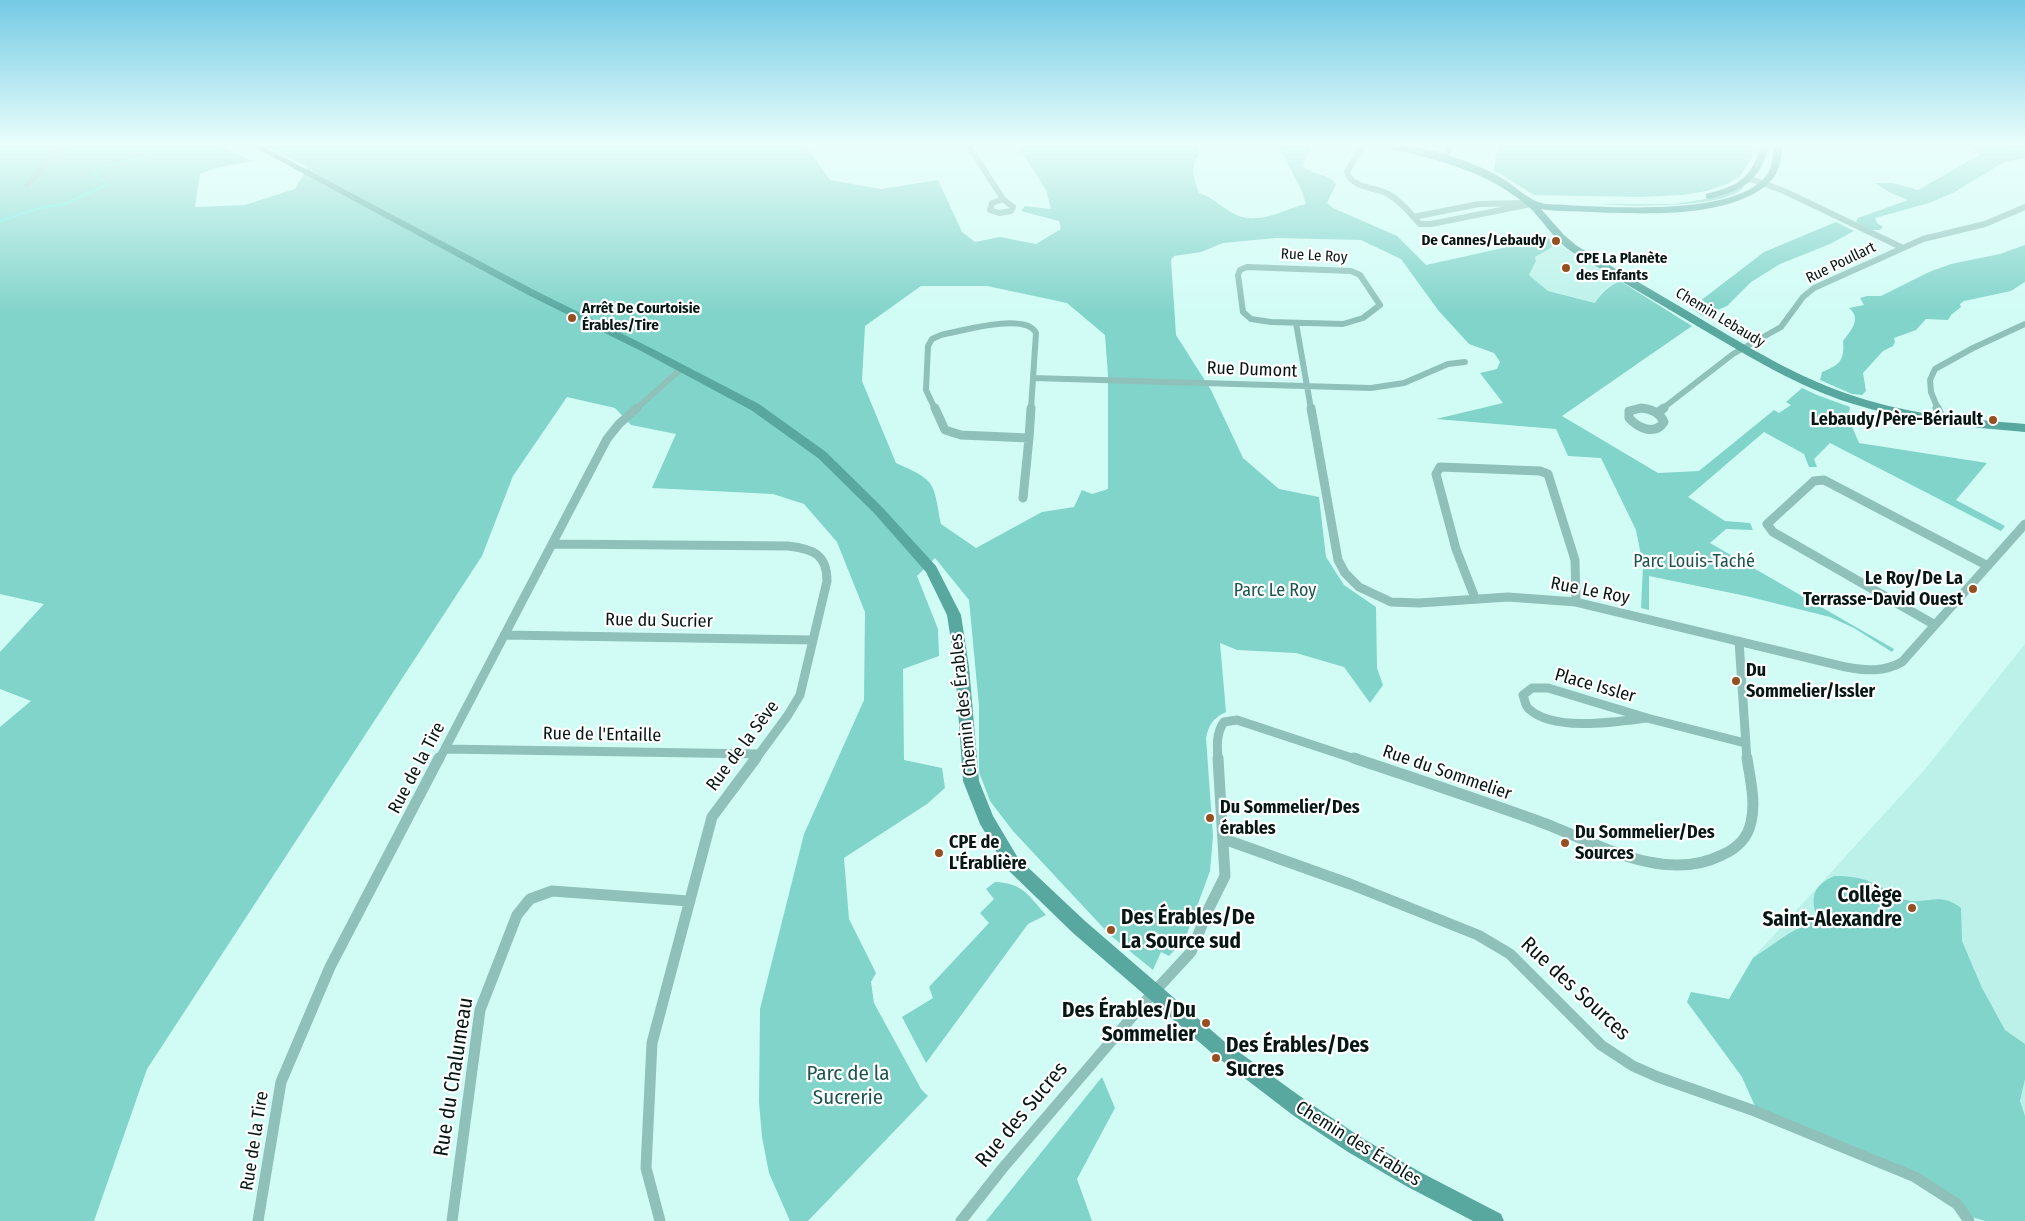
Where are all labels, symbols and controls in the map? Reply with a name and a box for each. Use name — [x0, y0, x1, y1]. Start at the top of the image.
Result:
place label: De Cannes/Lebaudy — [1421, 232, 1546, 250]
marker: De Cannes/Lebaudy — [1550, 235, 1562, 247]
street label: Rue Poullart — [1803, 238, 1879, 288]
street label: Rue Le Roy — [1280, 245, 1348, 267]
place label: CPE La Planète des Enfants — [1576, 250, 1667, 285]
marker: CPE La Planète des Enfants — [1560, 262, 1572, 274]
street label: Chemin Lebaudy — [1672, 284, 1768, 352]
place label: Arrêt De Courtoisie Érables/Tire — [582, 300, 700, 335]
marker: Arrêt De Courtoisie Érables/Tire — [566, 312, 578, 324]
street label: Rue Dumont — [1206, 358, 1298, 382]
place label: Lebaudy/Père-Bériault — [1811, 409, 1983, 431]
marker: Lebaudy/Père-Bériault — [1987, 414, 1999, 426]
park label: Parc Louis-Taché — [1633, 551, 1755, 573]
place label: Le Roy/De La Terrasse-David Ouest — [1803, 568, 1963, 610]
street label: Rue Le Roy — [1549, 573, 1631, 609]
park label: Parc Le Roy — [1234, 580, 1316, 602]
marker: Le Roy/De La Terrasse-David Ouest — [1967, 583, 1979, 595]
street label: Rue du Sucrier — [605, 609, 713, 633]
street label: Chemin des Érables — [946, 633, 982, 777]
place label: Du Sommelier/Issler — [1746, 660, 1875, 702]
street label: Place Issler — [1552, 664, 1638, 708]
marker: Du Sommelier/Issler — [1730, 675, 1742, 687]
street label: Rue de la Sève — [702, 697, 784, 795]
street label: Rue de la Tire — [384, 719, 450, 817]
street label: Rue de l'Entaille — [543, 723, 661, 747]
street label: Rue du Sommelier — [1380, 741, 1514, 805]
place label: Du Sommelier/Des érables — [1220, 797, 1360, 840]
marker: Du Sommelier/Des érables — [1204, 812, 1216, 824]
place label: Du Sommelier/Des Sources — [1575, 822, 1715, 864]
place label: CPE de L'Érablière — [949, 832, 1027, 874]
marker: Du Sommelier/Des Sources — [1559, 837, 1571, 849]
marker: CPE de L'Érablière — [933, 847, 945, 859]
place label: Collège Saint-Alexandre — [1762, 883, 1902, 933]
marker: Collège Saint-Alexandre — [1906, 902, 1918, 914]
place label: Des Érables/De La Source sud — [1121, 905, 1255, 955]
marker: Des Érables/De La Source sud — [1105, 924, 1117, 936]
street label: Rue des Sources — [1515, 932, 1635, 1046]
street label: Rue du Chalumeau — [429, 996, 479, 1158]
place label: Des Érables/Du Sommelier — [1062, 998, 1196, 1048]
marker: Des Érables/Du Sommelier — [1200, 1017, 1212, 1029]
place label: Des Érables/Des Sucres — [1226, 1033, 1369, 1083]
marker: Des Érables/Des Sucres — [1210, 1052, 1222, 1064]
street label: Rue des Sucres — [971, 1057, 1073, 1173]
park label: Parc de la Sucrerie — [806, 1061, 890, 1111]
street label: Rue de la Tire — [236, 1090, 274, 1192]
street label: Chemin des Érables — [1291, 1097, 1425, 1191]

